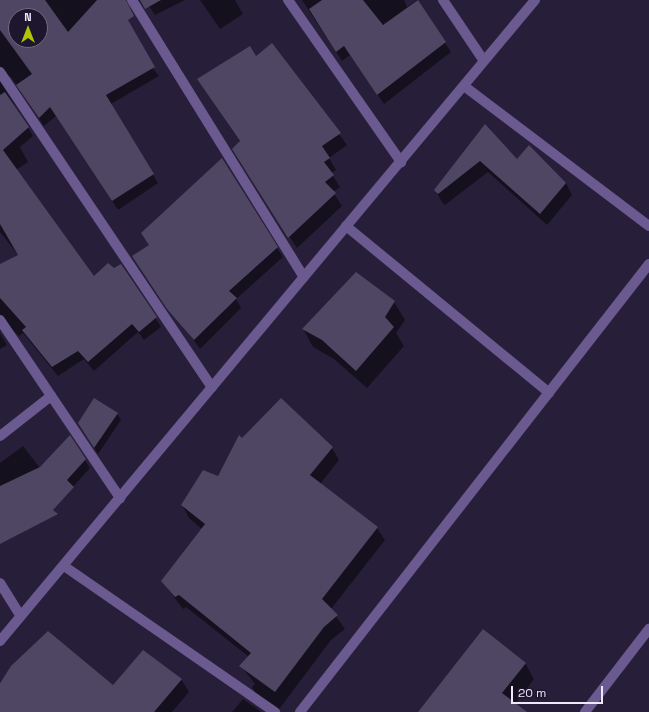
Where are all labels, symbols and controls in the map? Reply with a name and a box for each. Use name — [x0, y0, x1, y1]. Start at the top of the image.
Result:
north arrow — [8, 8, 48, 48]
text: N — [24, 10, 32, 24]
scale bar — [513, 678, 605, 704]
text: 20 m — [518, 685, 546, 701]

